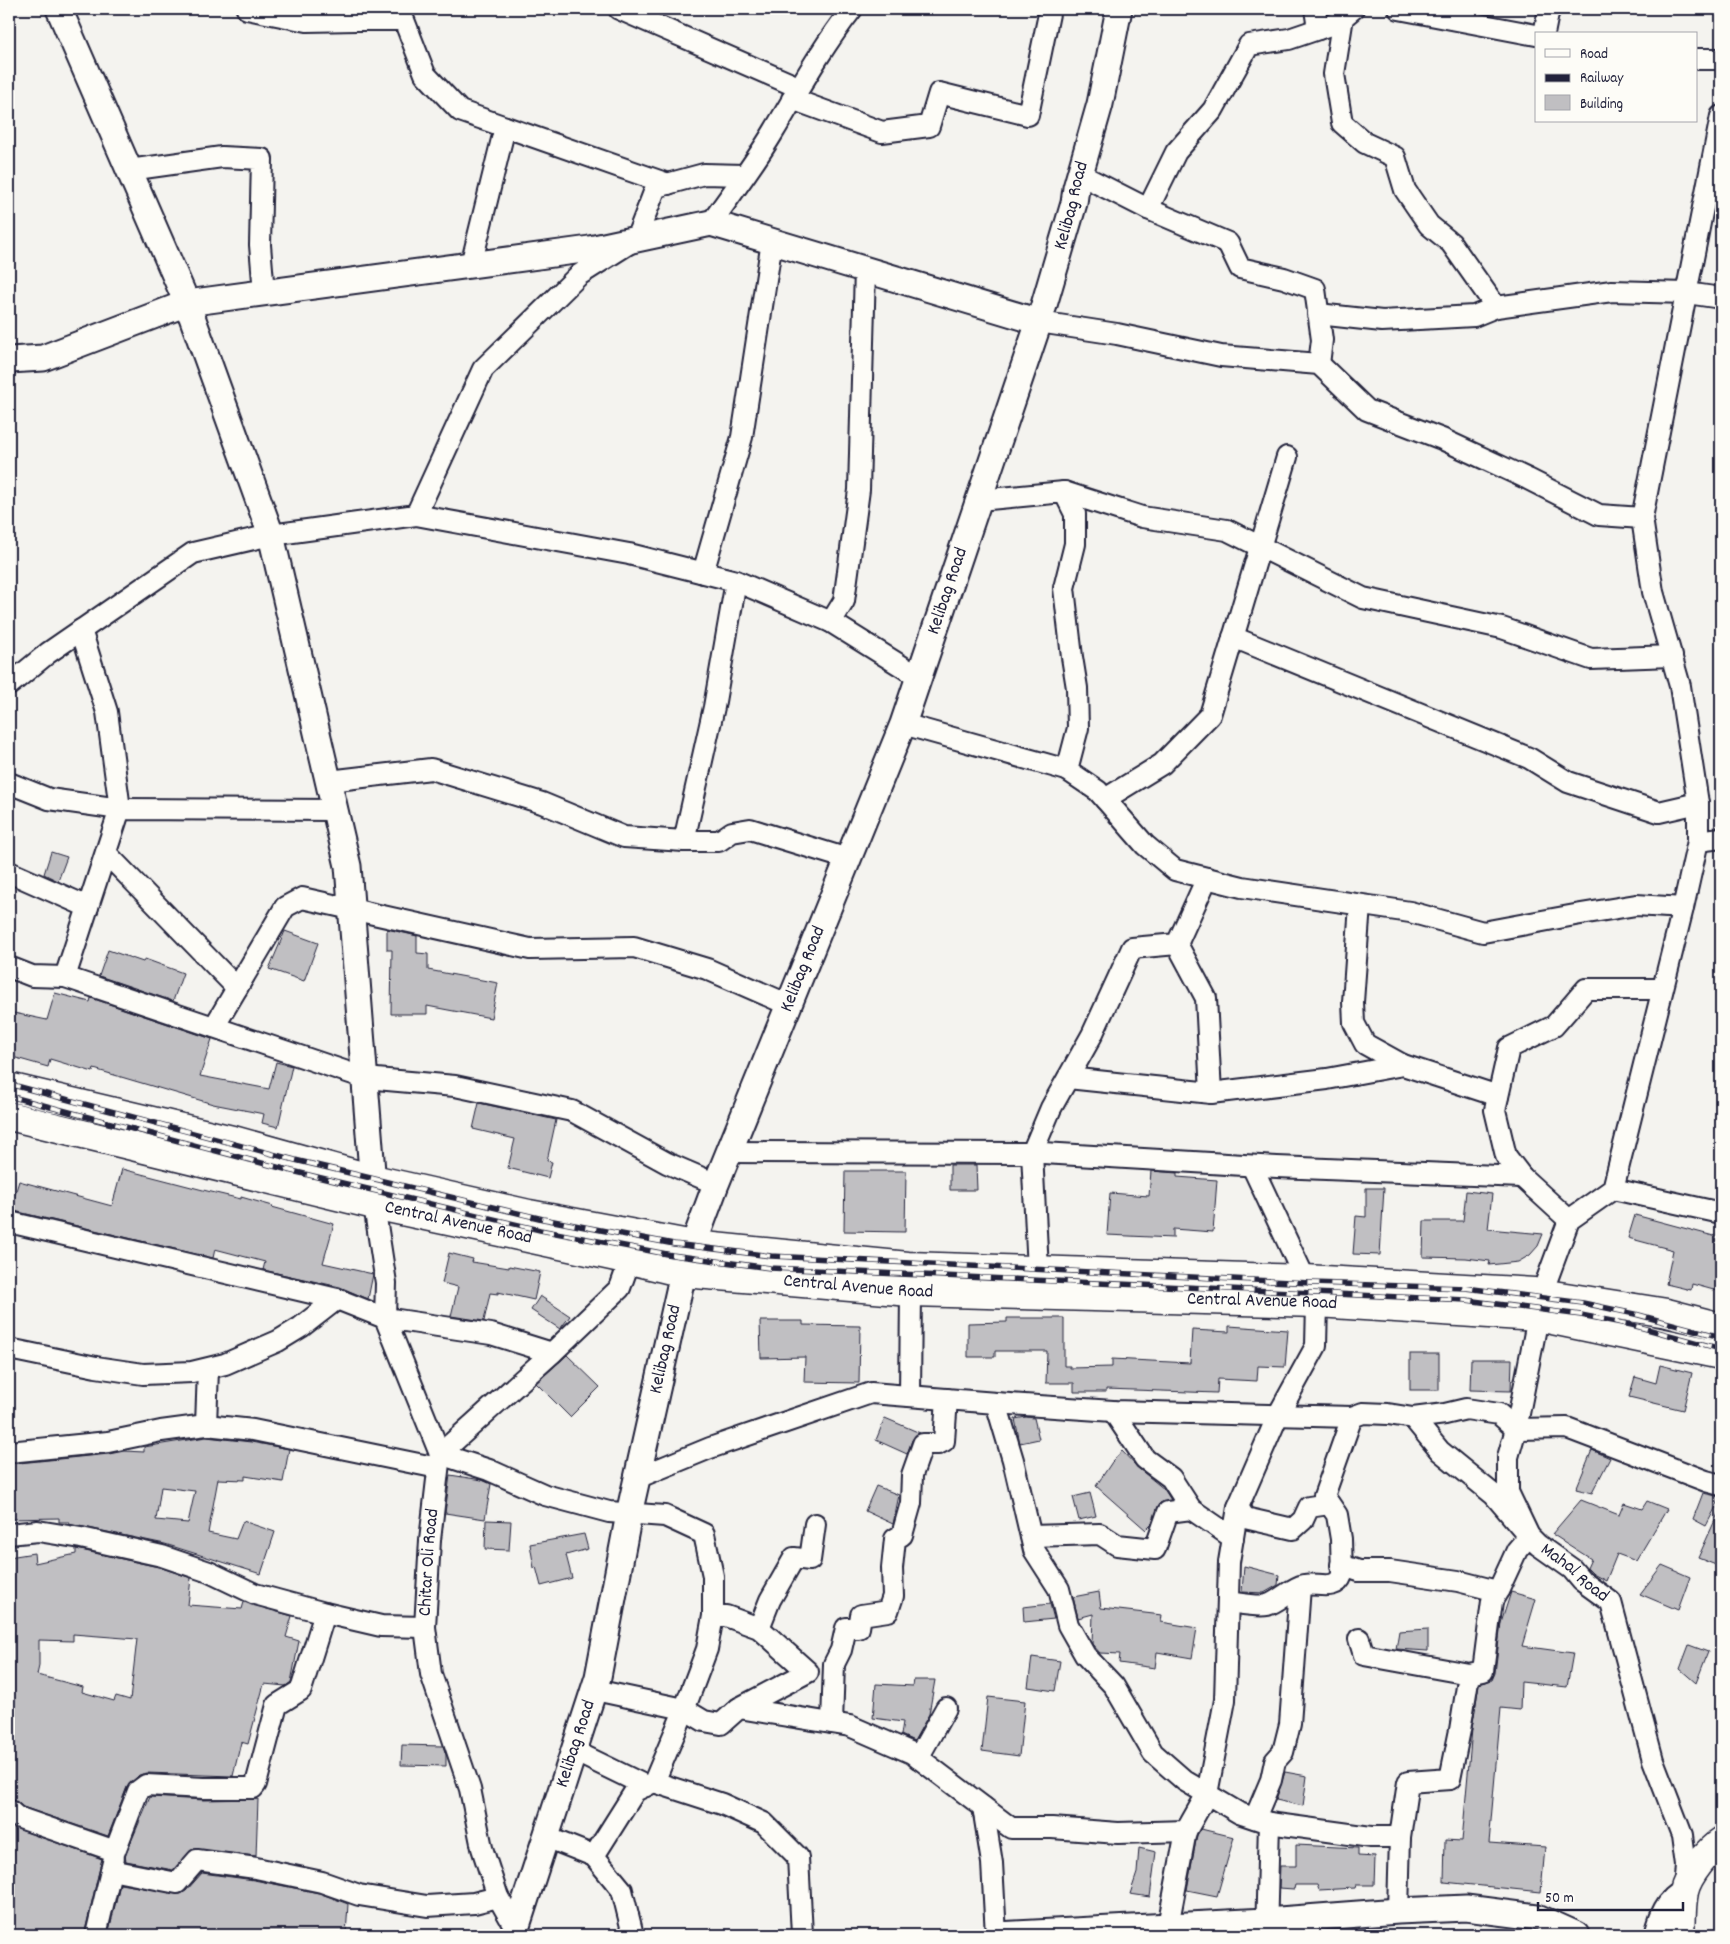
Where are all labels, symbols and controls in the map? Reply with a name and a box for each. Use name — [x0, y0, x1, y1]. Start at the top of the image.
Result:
legend — [1535, 32, 1698, 122]
text: Road — [1580, 44, 1608, 66]
text: Railway — [1580, 68, 1624, 90]
text: Building — [1580, 94, 1623, 116]
street label: Kelibag Road — [1047, 158, 1096, 253]
street label: Kelibag Road — [921, 544, 975, 638]
street label: Kelibag Road — [774, 922, 833, 1016]
street label: Central Avenue Road — [382, 1194, 535, 1252]
street label: Central Avenue Road — [782, 1268, 934, 1306]
street label: Central Avenue Road — [1186, 1286, 1338, 1318]
street label: Kelibag Road — [643, 1302, 689, 1396]
street label: Chitar Oli Road — [412, 1507, 447, 1617]
street label: Mahal Road — [1534, 1537, 1614, 1610]
street label: Kelibag Road — [549, 1697, 603, 1791]
scale bar — [1538, 1879, 1682, 1911]
text: 50 m — [1545, 1888, 1574, 1910]

